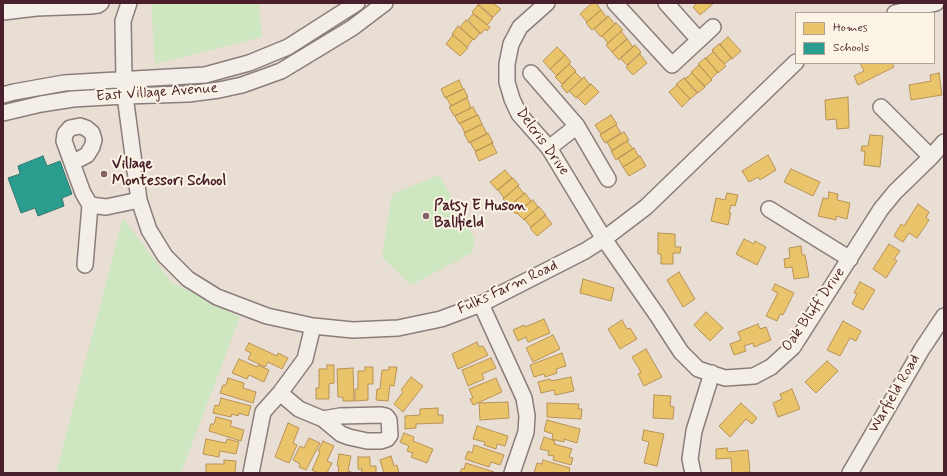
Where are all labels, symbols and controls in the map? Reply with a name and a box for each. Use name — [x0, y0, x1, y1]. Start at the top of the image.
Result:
legend — [795, 12, 935, 64]
text: Homes — [833, 20, 868, 36]
text: Schools — [833, 40, 869, 56]
street label: East Village Avenue — [95, 80, 219, 106]
street label: Delcris Drive — [511, 104, 573, 180]
place label: Village Montessori School — [112, 156, 226, 191]
marker: Village Montessori School — [99, 169, 109, 179]
place label: Patsy E Huson Ballfield — [434, 198, 526, 233]
marker: Patsy E Huson Ballfield — [421, 211, 431, 221]
street label: Fulks Farm Road — [455, 257, 561, 319]
street label: Oak Bluff Drive — [778, 265, 850, 355]
street label: Warfield Road — [865, 352, 925, 436]

